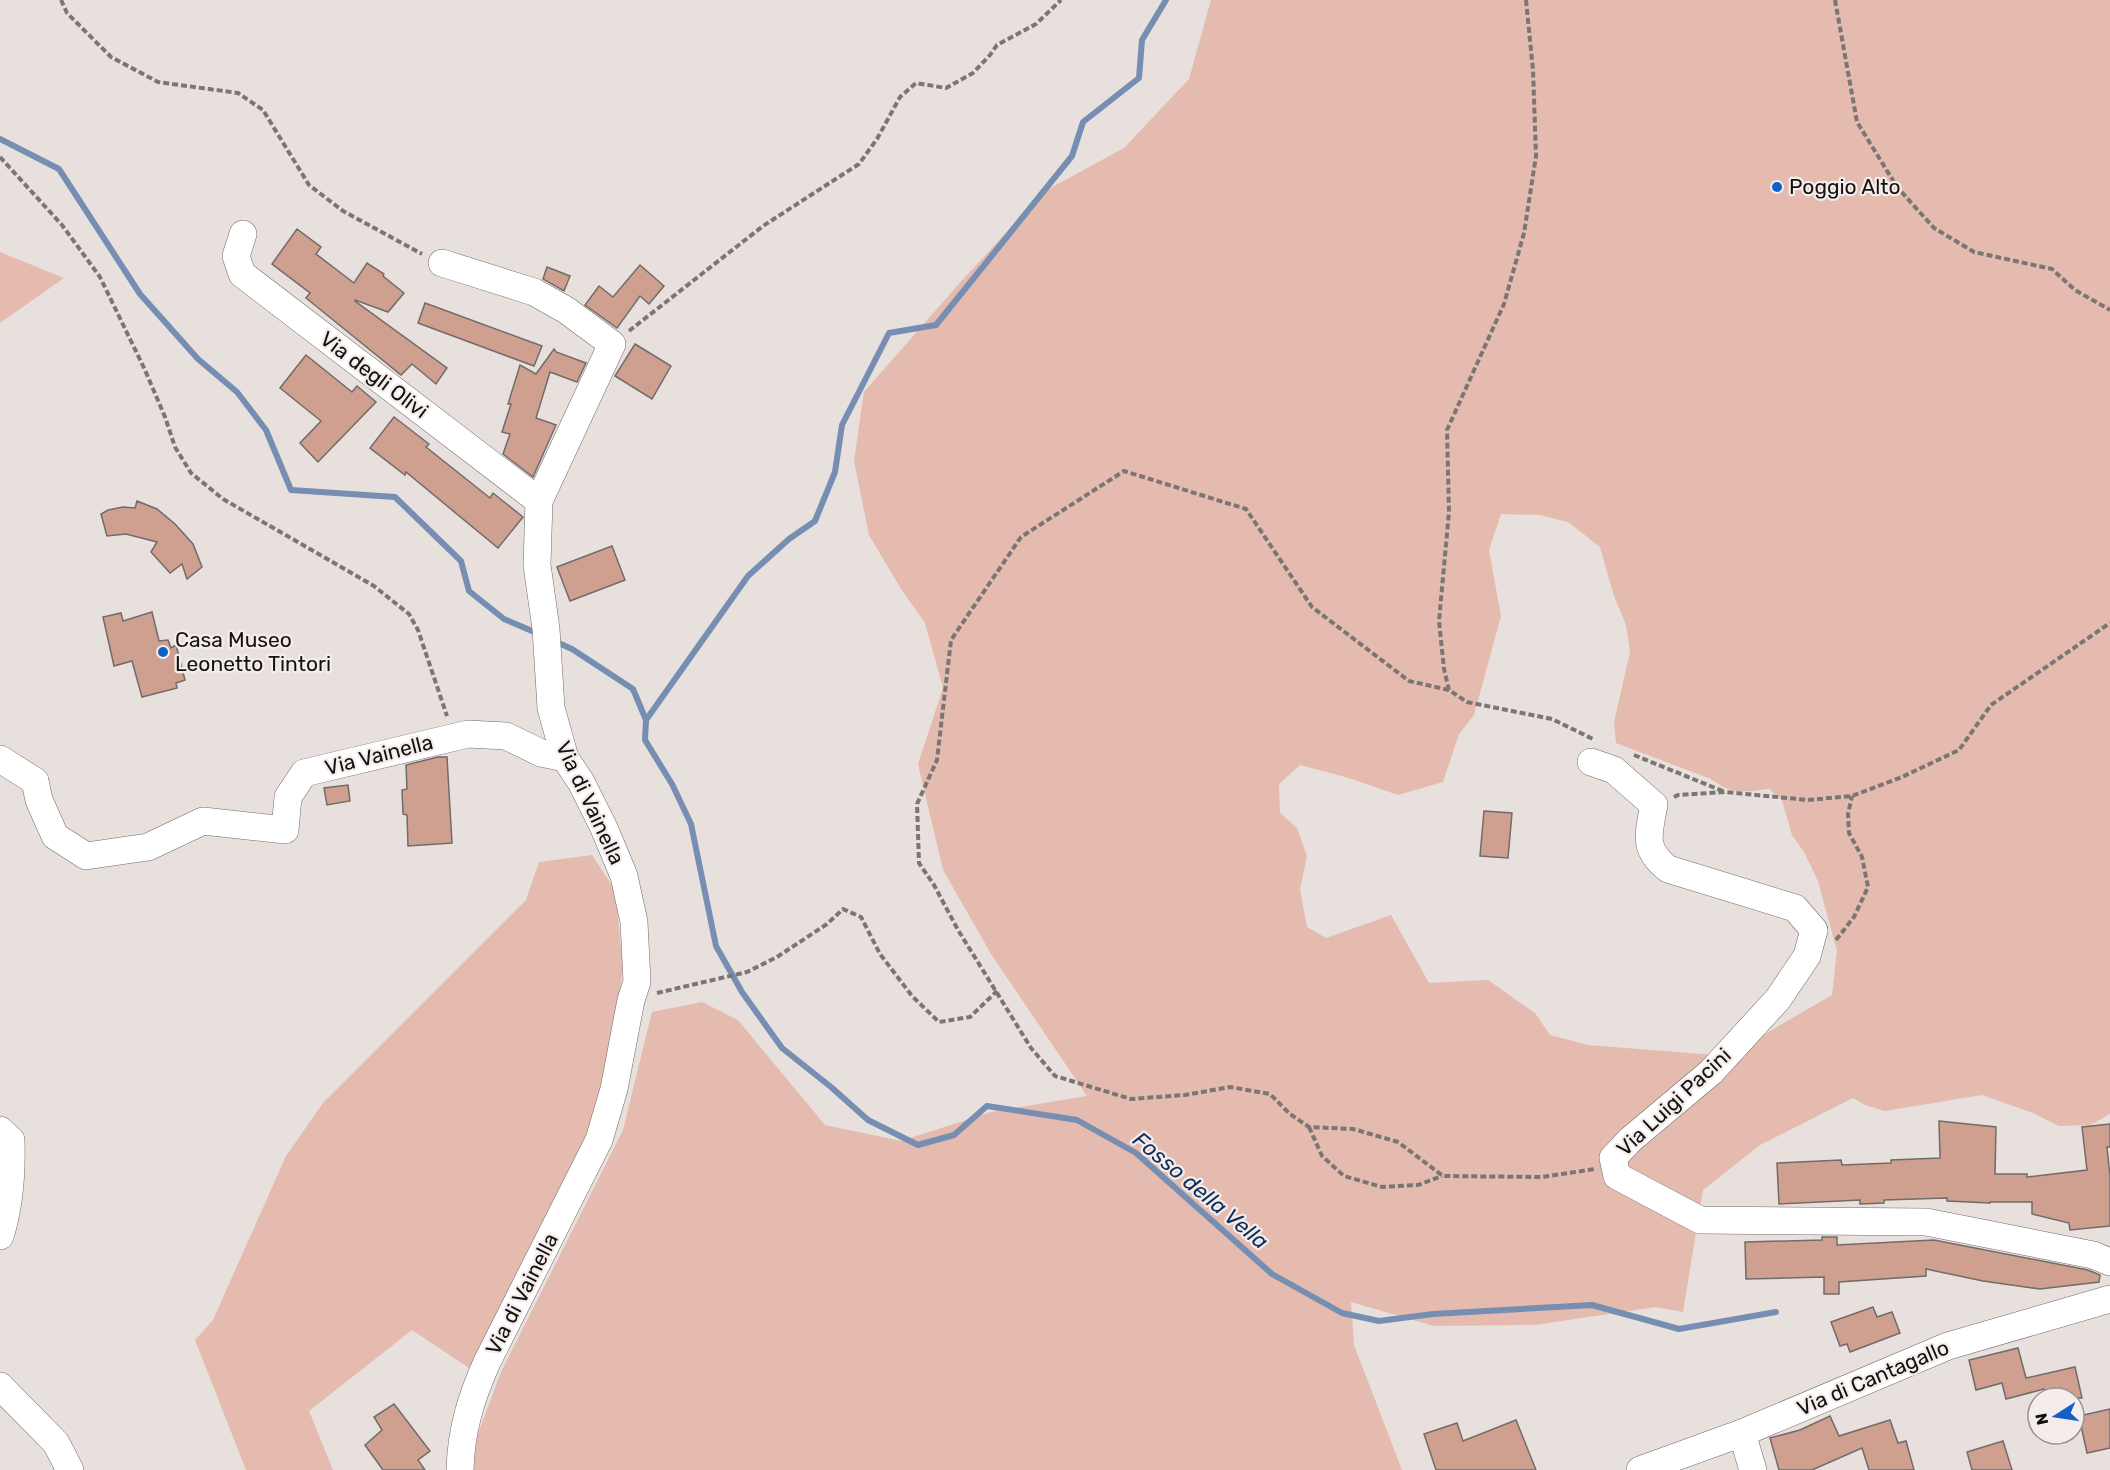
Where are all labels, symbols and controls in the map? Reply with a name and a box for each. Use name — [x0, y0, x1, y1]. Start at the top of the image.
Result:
place label: Poggio Alto — [1789, 174, 1901, 199]
marker: Poggio Alto — [1770, 180, 1784, 194]
street label: Via degli Olivi — [315, 326, 433, 423]
place label: Casa Museo Leonetto Tintori — [175, 627, 331, 676]
marker: Casa Museo Leonetto Tintori — [156, 645, 170, 659]
street label: Via Vainella — [322, 729, 435, 780]
street label: Via di Vainella — [551, 737, 630, 868]
street label: Via Luigi Pacini — [1611, 1042, 1736, 1161]
water label: Fosso della Vella — [1127, 1126, 1274, 1255]
street label: Via di Vainella — [480, 1229, 563, 1359]
street label: Via di Cantagallo — [1793, 1334, 1953, 1421]
north arrow — [2026, 1386, 2086, 1446]
text: N — [2031, 1411, 2052, 1427]

